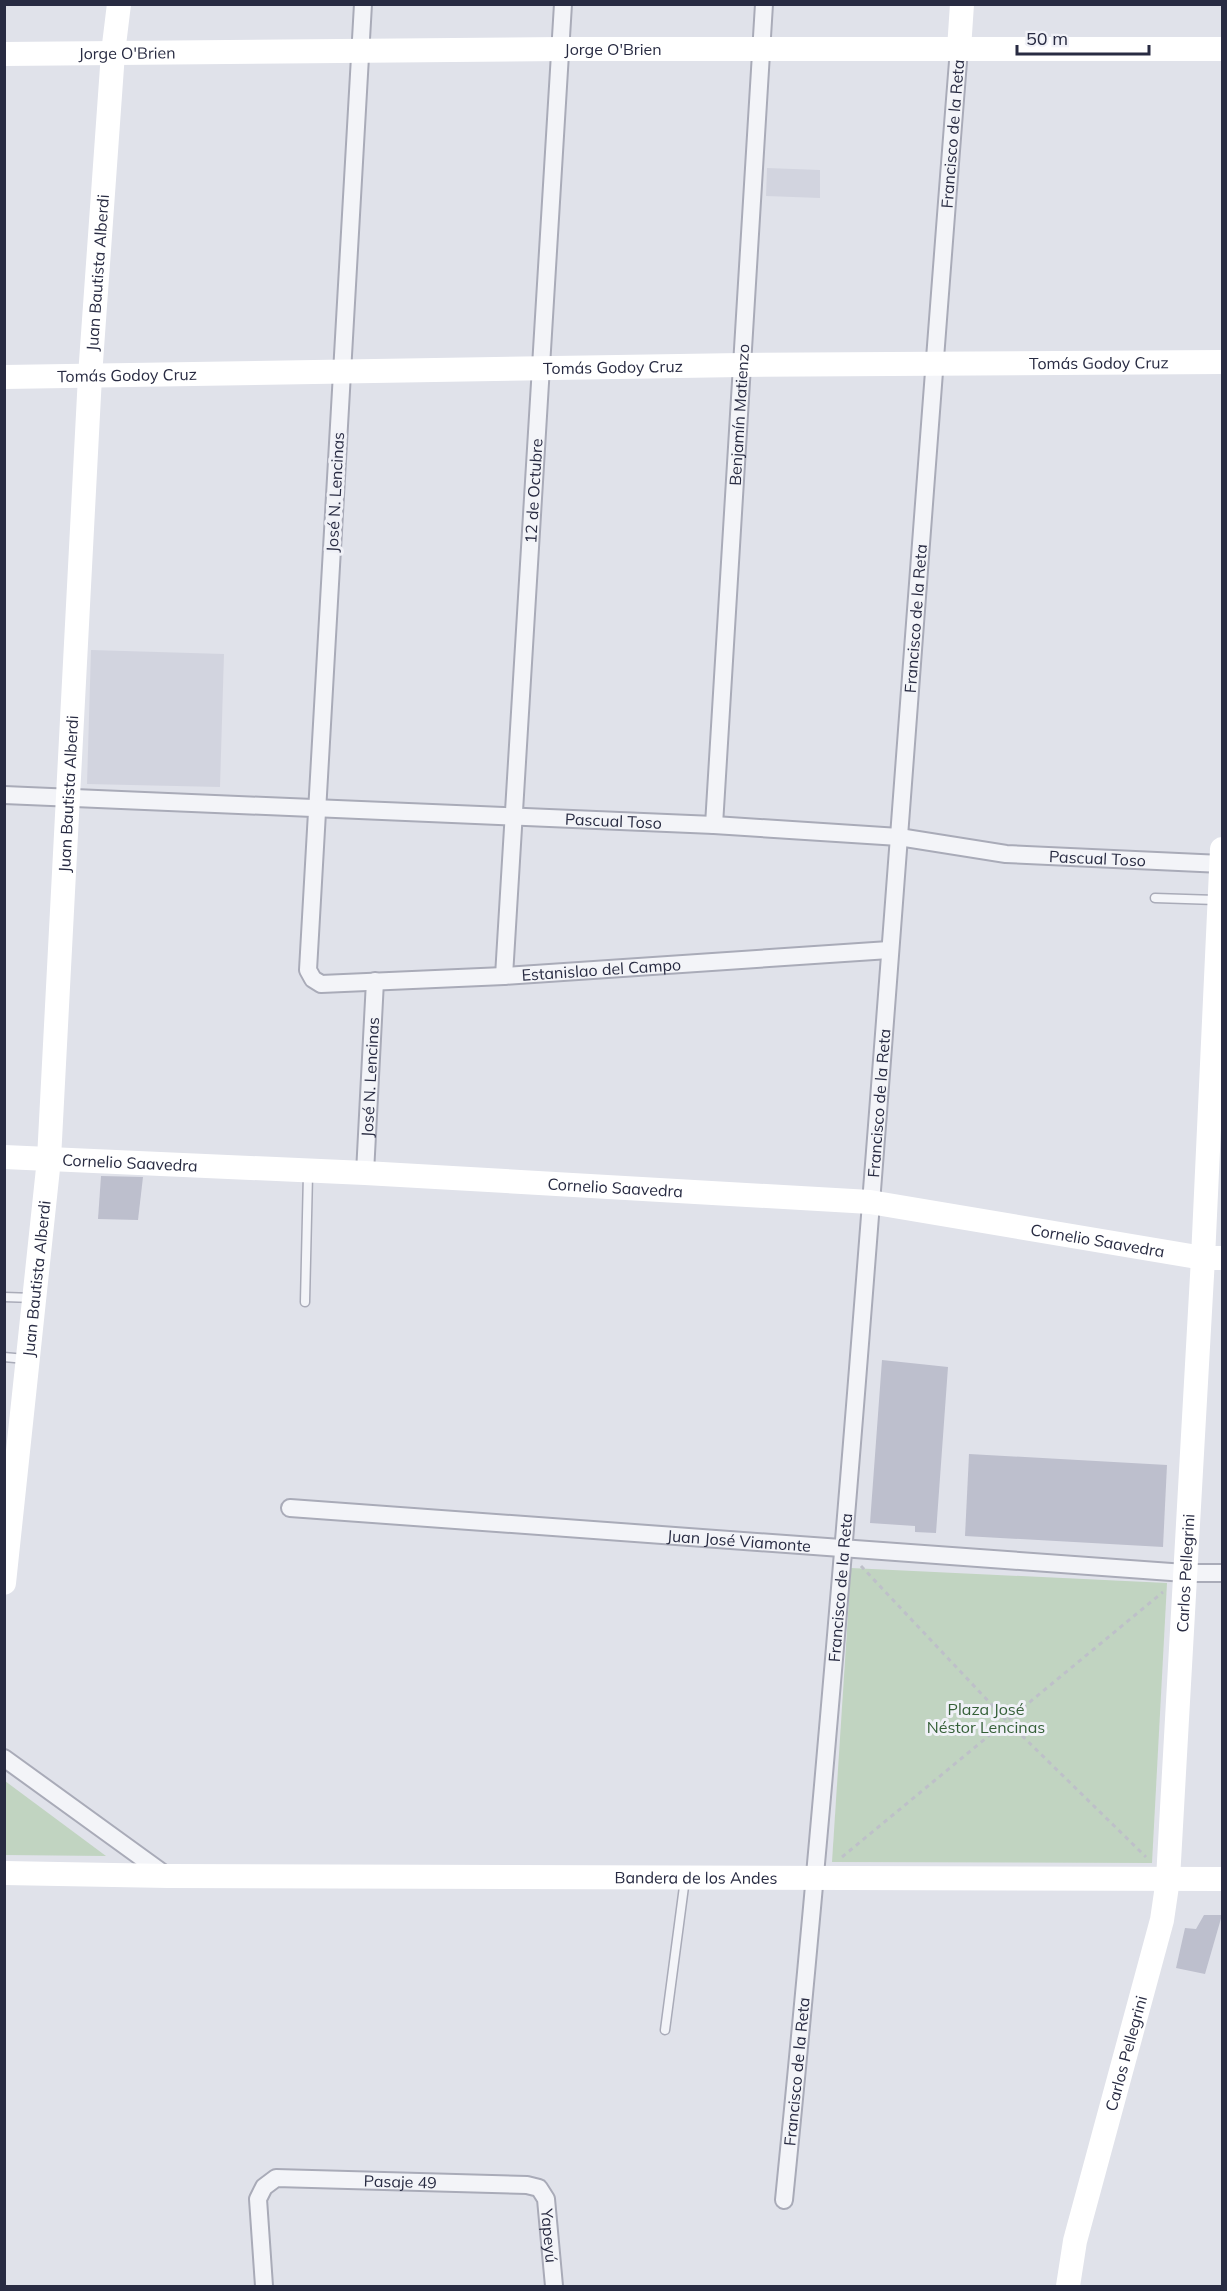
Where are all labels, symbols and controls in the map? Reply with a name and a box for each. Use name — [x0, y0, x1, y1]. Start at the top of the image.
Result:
scale bar — [1017, 18, 1149, 56]
text: 50 m — [1026, 27, 1068, 50]
street label: Jorge O'Brien — [564, 39, 662, 59]
street label: Jorge O'Brien — [78, 42, 176, 63]
street label: Francisco de la Reta — [937, 59, 968, 209]
street label: Juan Bautista Alberdi — [82, 194, 113, 352]
street label: Benjamín Matienzo — [725, 343, 753, 486]
street label: Tomás Godoy Cruz — [1029, 352, 1169, 373]
street label: Tomás Godoy Cruz — [543, 356, 683, 378]
street label: Tomás Godoy Cruz — [57, 364, 197, 386]
street label: José N. Lencinas — [322, 431, 348, 553]
street label: 12 de Octubre — [520, 438, 547, 544]
street label: Francisco de la Reta — [900, 543, 931, 694]
street label: Juan Bautista Alberdi — [54, 715, 82, 873]
street label: Pascual Toso — [565, 809, 662, 833]
street label: Pascual Toso — [1049, 846, 1146, 870]
street label: Estanislao del Campo — [521, 954, 682, 985]
street label: José N. Lencinas — [357, 1016, 383, 1138]
street label: Francisco de la Reta — [863, 1028, 894, 1178]
street label: Cornelio Saavedra — [62, 1150, 198, 1176]
street label: Cornelio Saavedra — [547, 1173, 683, 1201]
street label: Juan Bautista Alberdi — [18, 1200, 55, 1358]
street label: Cornelio Saavedra — [1029, 1219, 1166, 1261]
street label: Francisco de la Reta — [824, 1512, 856, 1663]
street label: Carlos Pellegrini — [1172, 1513, 1199, 1633]
street label: Juan José Viamonte — [666, 1525, 812, 1556]
park label: Plaza José Néstor Lencinas — [927, 1699, 1045, 1737]
street label: Bandera de los Andes — [615, 1867, 777, 1888]
street label: Carlos Pellegrini — [1101, 1993, 1151, 2113]
street label: Francisco de la Reta — [779, 1996, 814, 2147]
street label: Pasaje 49 — [364, 2170, 437, 2192]
street label: Yapeyú — [537, 2207, 562, 2264]

